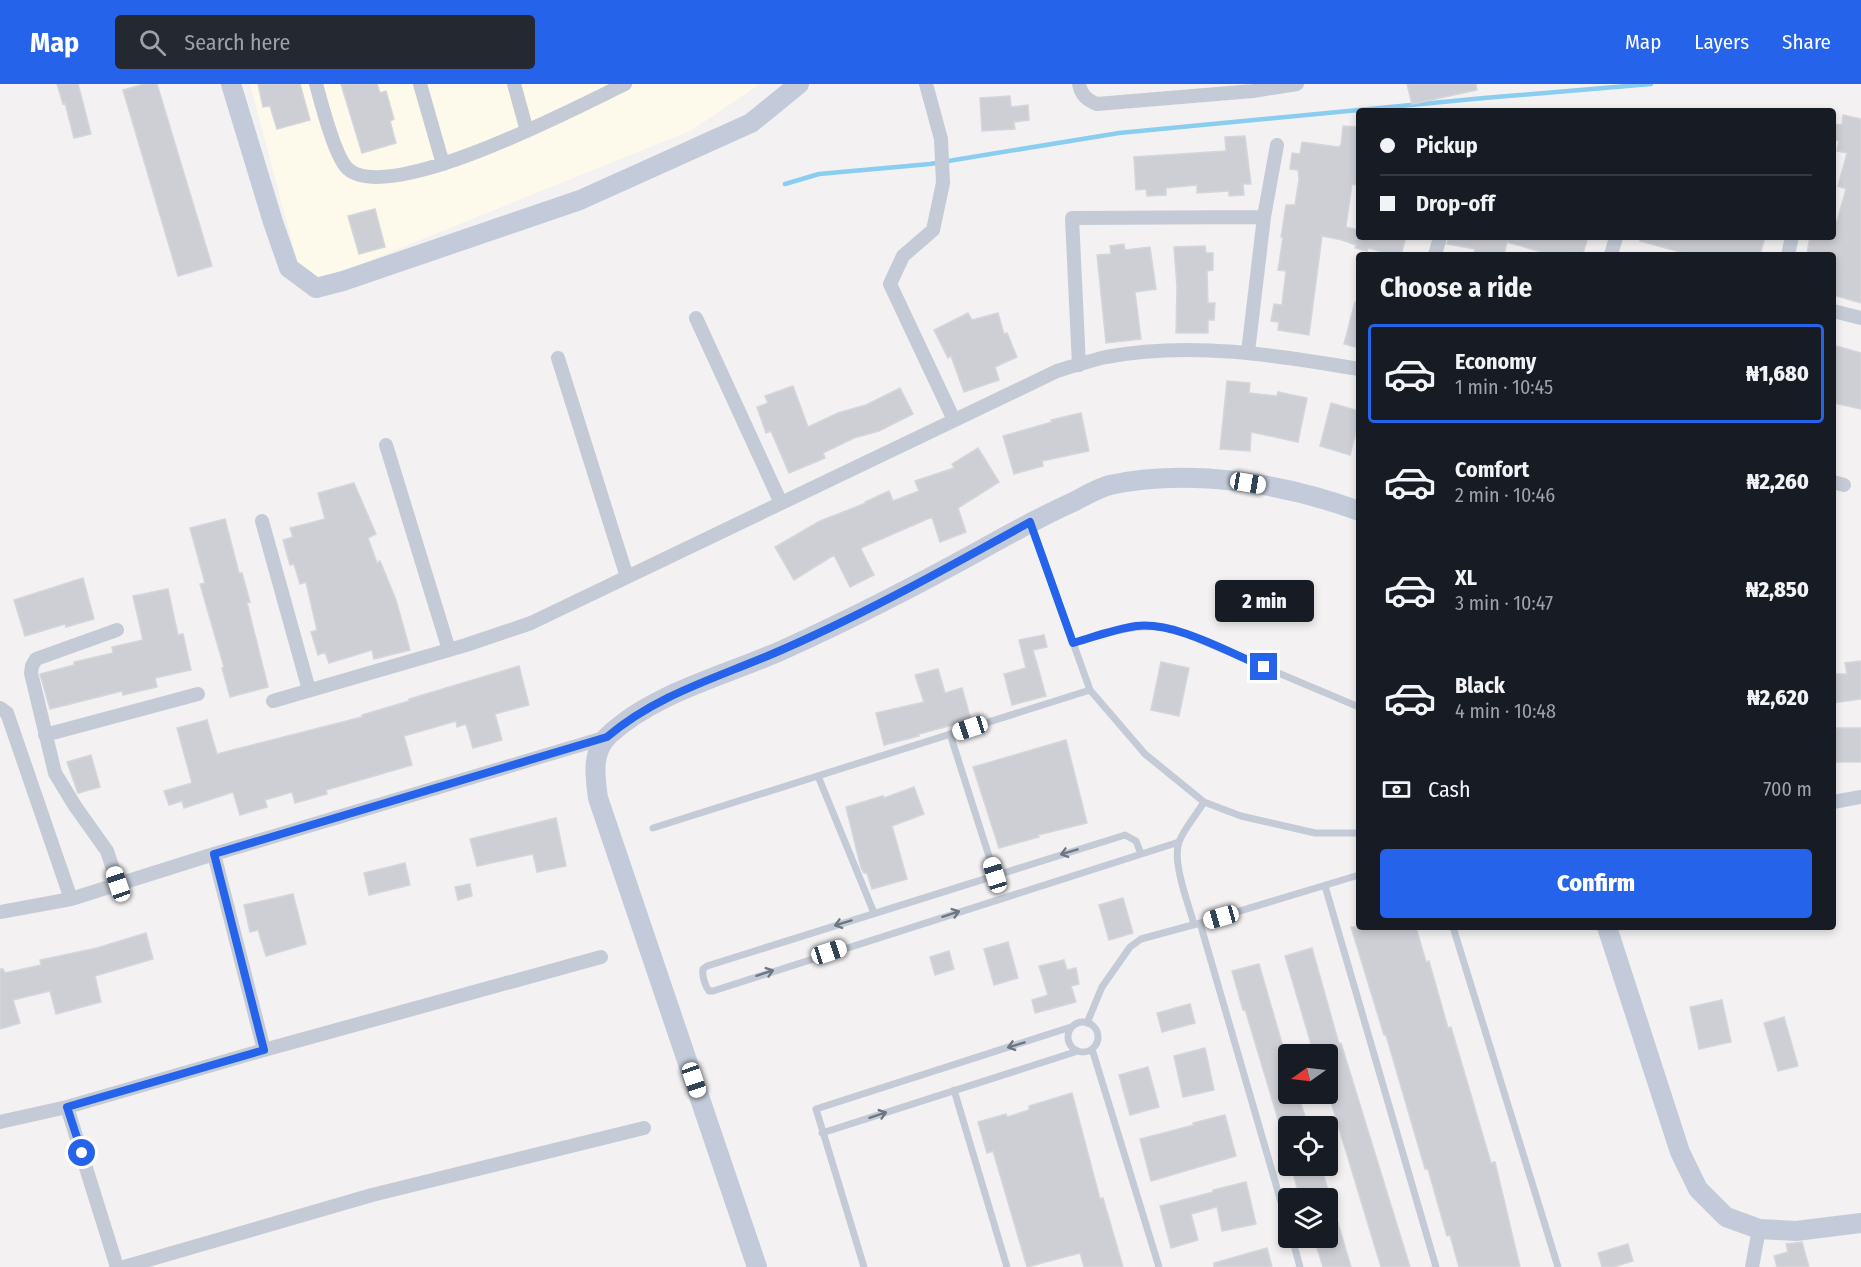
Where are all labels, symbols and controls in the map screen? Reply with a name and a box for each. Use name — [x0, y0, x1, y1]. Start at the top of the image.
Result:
search box — [115, 15, 535, 69]
text: Map — [30, 26, 79, 59]
icon: search — [136, 26, 169, 59]
text: Search here — [184, 29, 290, 56]
text: Map — [1625, 29, 1661, 55]
text: Layers — [1694, 29, 1749, 55]
text: Share — [1782, 29, 1831, 55]
text: Pickup — [1416, 132, 1478, 159]
text: Drop-off — [1416, 190, 1495, 217]
text: Choose a ride — [1380, 272, 1532, 304]
icon: car — [1383, 347, 1437, 401]
text: Economy — [1455, 348, 1536, 375]
text: ₦1,680 — [1746, 360, 1809, 387]
text: 1 min · 10:45 — [1455, 375, 1553, 399]
icon: car — [1383, 455, 1437, 509]
text: Comfort — [1455, 456, 1529, 483]
text: ₦2,260 — [1746, 468, 1809, 495]
car — [1229, 471, 1267, 495]
text: 2 min · 10:46 — [1455, 483, 1555, 507]
icon: car — [1383, 563, 1437, 617]
text: XL — [1455, 564, 1477, 591]
text: ₦2,850 — [1746, 576, 1809, 603]
callout: 2 min — [1214, 580, 1314, 622]
text: 2 min — [1242, 589, 1287, 613]
text: 3 min · 10:47 — [1455, 591, 1553, 615]
route end — [1250, 653, 1277, 680]
icon: car — [1383, 671, 1437, 725]
text: Black — [1455, 672, 1505, 699]
text: ₦2,620 — [1747, 684, 1809, 711]
text: 4 min · 10:48 — [1455, 699, 1556, 723]
car — [950, 714, 990, 742]
icon: cash — [1380, 773, 1413, 806]
text: Cash — [1428, 776, 1471, 803]
text: 700 m — [1763, 777, 1812, 801]
one-way arrow — [1060, 847, 1079, 858]
button: Confirm — [1380, 849, 1812, 918]
car — [981, 855, 1009, 895]
car — [104, 864, 132, 904]
car — [1201, 903, 1241, 931]
one-way arrow — [941, 908, 960, 919]
one-way arrow — [834, 918, 853, 929]
car — [809, 938, 849, 966]
one-way arrow — [755, 967, 774, 978]
one-way arrow — [1007, 1040, 1026, 1051]
north arrow — [1278, 1044, 1338, 1104]
map controls — [1278, 1044, 1338, 1248]
car — [680, 1060, 708, 1100]
one-way arrow — [868, 1109, 887, 1120]
button: locate — [1278, 1116, 1338, 1176]
route start — [68, 1139, 95, 1166]
button: layers — [1278, 1188, 1338, 1248]

